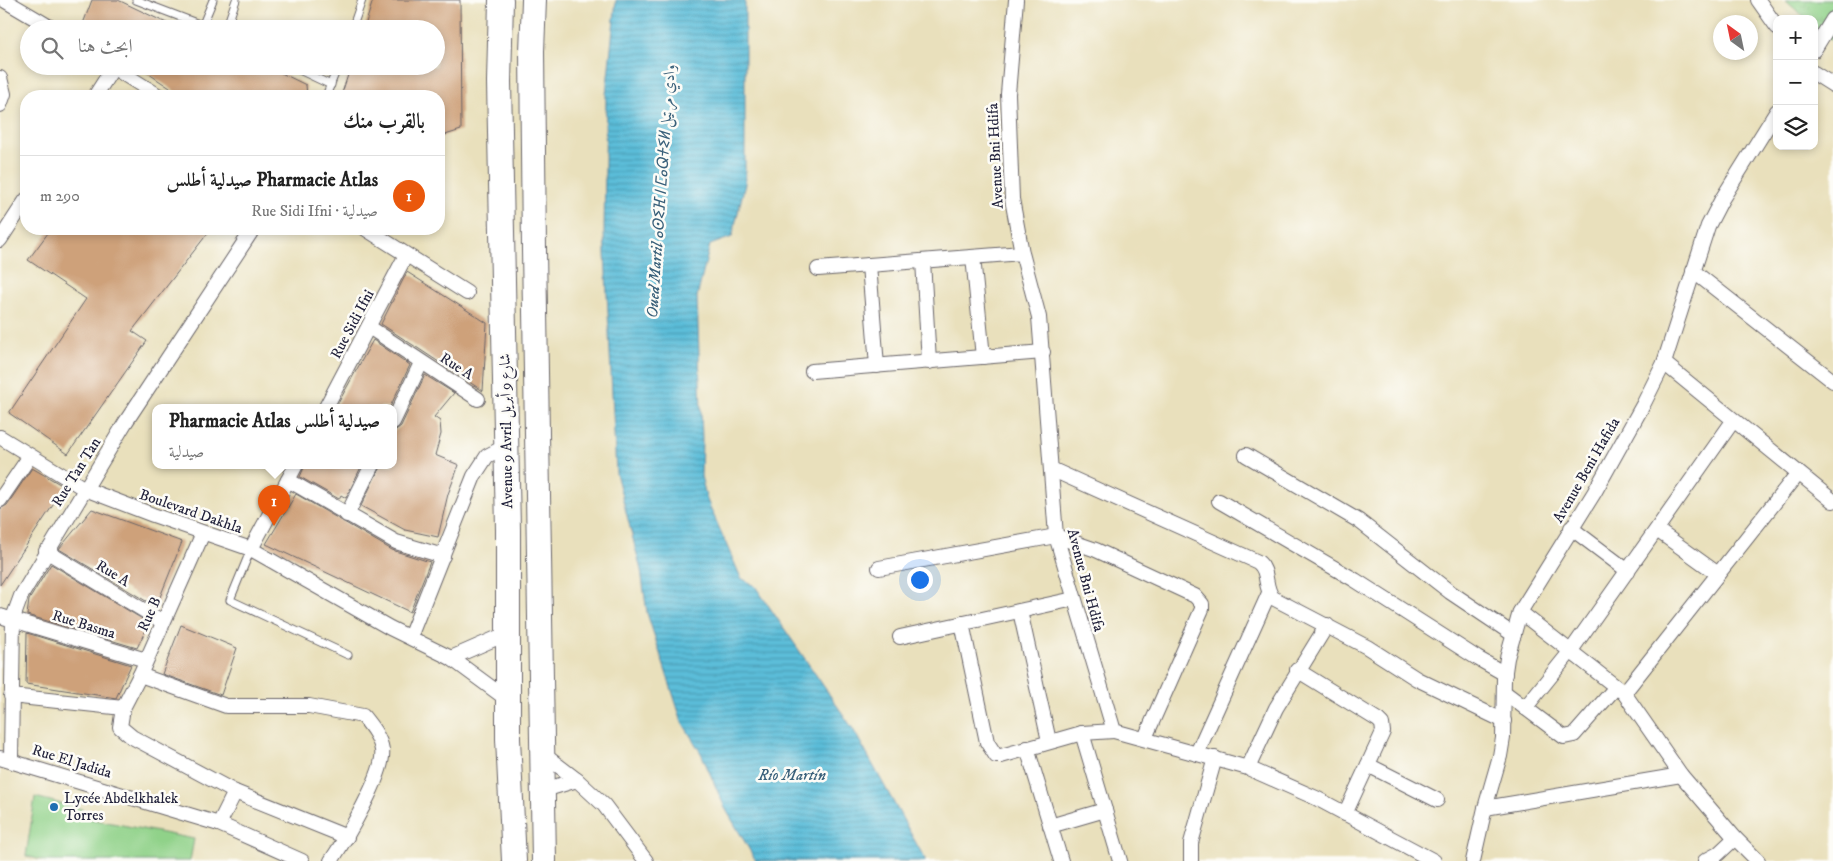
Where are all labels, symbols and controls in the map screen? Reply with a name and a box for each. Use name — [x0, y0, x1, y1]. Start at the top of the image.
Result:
north arrow — [1713, 15, 1758, 60]
map controls — [1773, 15, 1818, 150]
button: + — [1773, 15, 1818, 60]
search box — [20, 20, 445, 75]
icon: search — [38, 34, 66, 62]
text: ابحث هنا — [78, 35, 133, 58]
button: − — [1773, 60, 1818, 105]
water label: Oued Martil ⴰⵙⵉⴼ ⵏ ⵎⴰⵕⵜⵉⵍ وادي مرتيل — [642, 63, 682, 319]
street label: Avenue Bni Hdifa — [983, 102, 1008, 209]
button: layers — [1773, 105, 1818, 150]
text: بالقرب منك — [343, 109, 425, 135]
text: Pharmacie Atlas صيدلية أطلس — [167, 169, 378, 192]
text: 290 m — [40, 186, 80, 206]
text: 1 — [406, 186, 412, 206]
text: صيدلية · Rue Sidi Ifni — [251, 201, 378, 221]
street label: Rue Sidi Ifni — [326, 286, 379, 362]
street label: Rue A — [436, 349, 477, 384]
street label: Avenue 9 Avril شارع 9 أبريل — [494, 353, 520, 509]
popup — [152, 404, 397, 469]
text: Pharmacie Atlas صيدلية أطلس — [169, 410, 380, 433]
street label: Avenue Beni Hafida — [1549, 414, 1625, 526]
street label: Rue Tan Tan — [48, 434, 105, 511]
text: صيدلية — [169, 442, 204, 462]
street label: Boulevard Dakhla — [137, 485, 245, 538]
pin: 1 — [258, 485, 290, 526]
street label: Avenue Bni Hdifa — [1063, 527, 1109, 634]
street label: Rue A — [92, 556, 134, 591]
your location — [907, 567, 933, 593]
street label: Rue B — [133, 594, 165, 635]
street label: Rue Basma — [50, 606, 118, 643]
street label: Rue El Jadida — [30, 740, 115, 783]
water label: Río Martín — [757, 765, 826, 785]
place label: Lycée Abdelkhalek Torres — [64, 789, 179, 825]
marker: Lycée Abdelkhalek Torres — [48, 801, 60, 813]

